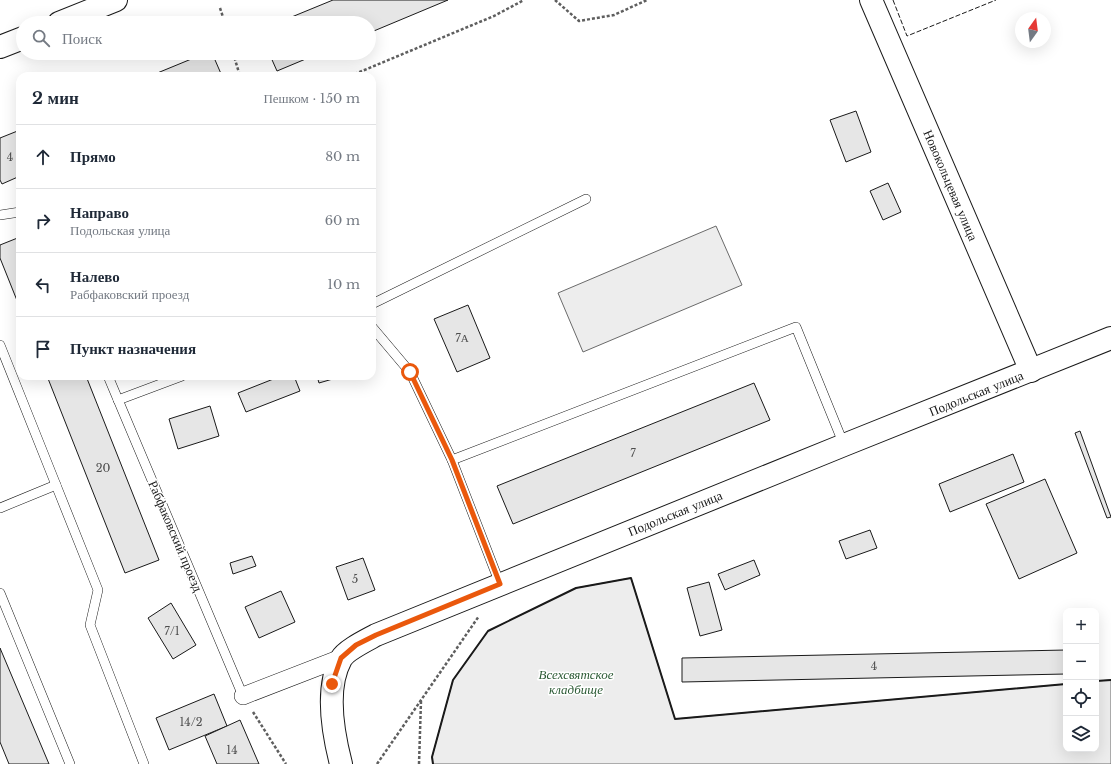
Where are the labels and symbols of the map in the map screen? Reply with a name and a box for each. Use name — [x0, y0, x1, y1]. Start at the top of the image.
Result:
north arrow — [1015, 12, 1051, 48]
street label: Новокольцевая улица — [919, 127, 982, 244]
house number: 4 — [7, 150, 13, 164]
house number: 7А — [455, 331, 469, 345]
route start — [401, 363, 419, 381]
street label: Подольская улица — [926, 367, 1026, 420]
house number: 7 — [630, 446, 636, 460]
house number: 20 — [96, 461, 110, 475]
street label: Рабфаковский проезд — [144, 478, 207, 595]
street label: Подольская улица — [625, 487, 725, 540]
house number: 5 — [352, 572, 358, 586]
house number: 7/1 — [164, 624, 180, 638]
house number: 4 — [871, 659, 877, 673]
park label: Всехсвятское кладбище — [539, 666, 614, 698]
route end — [323, 675, 341, 693]
house number: 14/2 — [179, 715, 203, 729]
house number: 14 — [226, 743, 238, 757]

